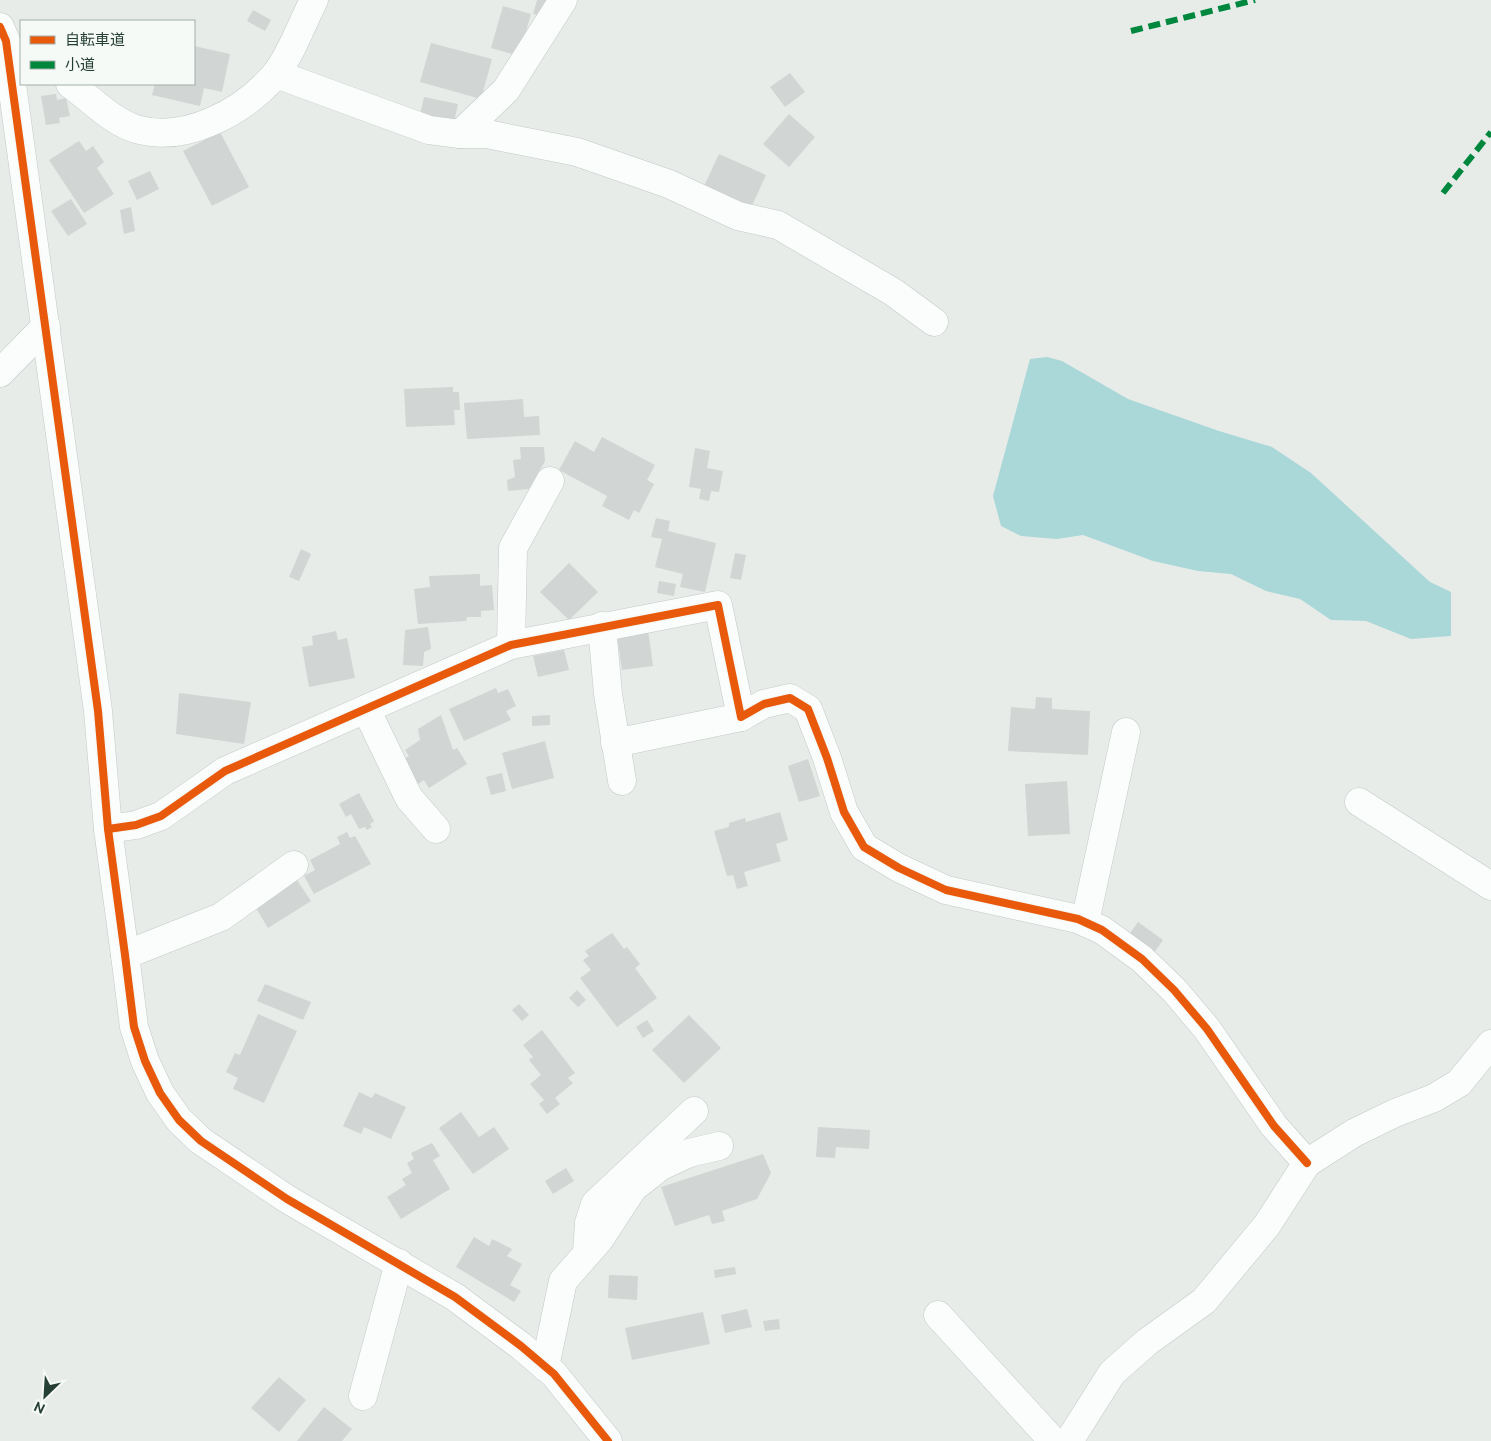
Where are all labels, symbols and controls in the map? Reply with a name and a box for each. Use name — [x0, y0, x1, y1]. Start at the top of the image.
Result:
legend — [20, 20, 195, 85]
text: 自転車道 — [65, 31, 125, 48]
text: 小道 — [65, 56, 95, 73]
north arrow — [20, 1371, 70, 1421]
text: N — [31, 1398, 48, 1417]

